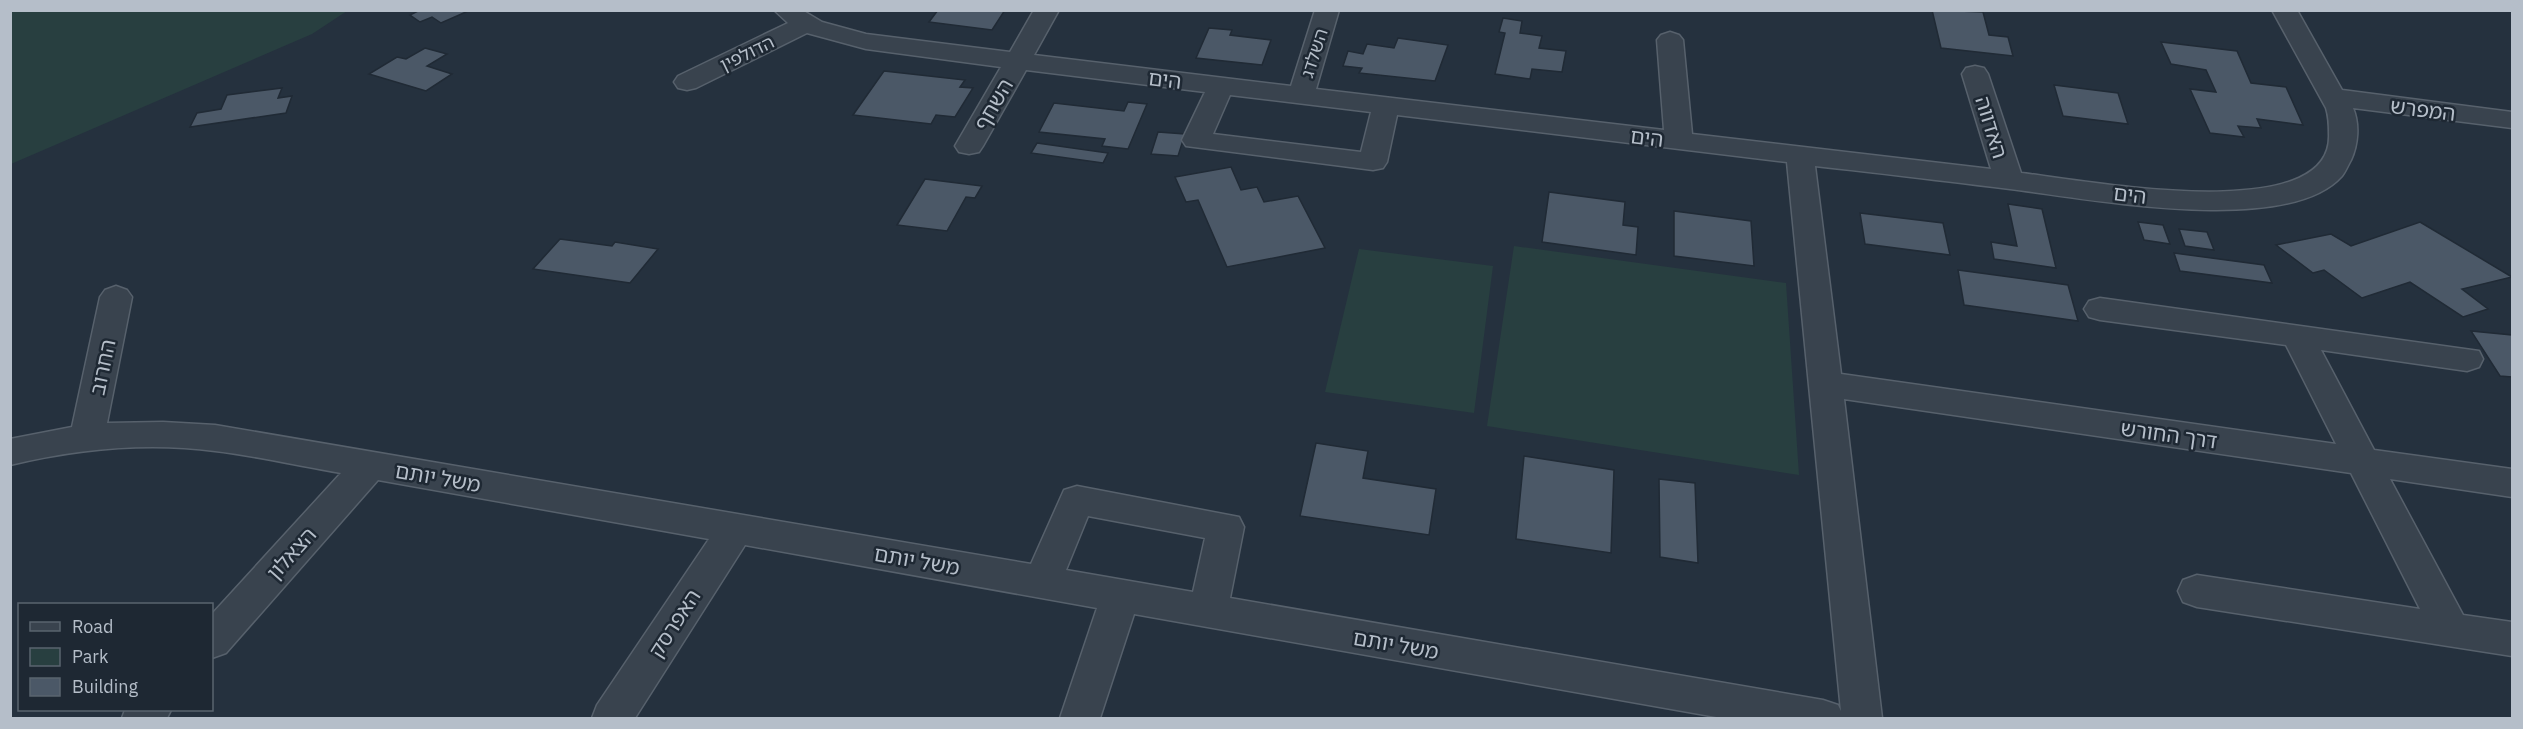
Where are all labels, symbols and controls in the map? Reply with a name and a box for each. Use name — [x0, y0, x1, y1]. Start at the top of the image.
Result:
street label: השלדג — [1295, 26, 1333, 80]
street label: הדולפין — [716, 30, 778, 76]
street label: הים — [1147, 63, 1183, 95]
street label: השחף — [967, 73, 1019, 135]
street label: המפרש — [2389, 91, 2457, 127]
street label: האדווה — [1969, 92, 2015, 162]
street label: הים — [1629, 121, 1665, 153]
street label: הים — [2112, 178, 2148, 210]
street label: החרוב — [82, 337, 122, 397]
street label: דרך החורש — [2119, 413, 2219, 455]
street label: משל יותם — [393, 456, 483, 498]
street label: הצאלון — [260, 521, 322, 585]
street label: משל יותם — [872, 539, 962, 581]
street label: האפרסק — [642, 583, 706, 663]
legend — [18, 603, 213, 711]
text: Road — [72, 615, 113, 638]
street label: משל יותם — [1351, 623, 1441, 665]
text: Park — [72, 645, 109, 668]
text: Building — [72, 675, 139, 698]

